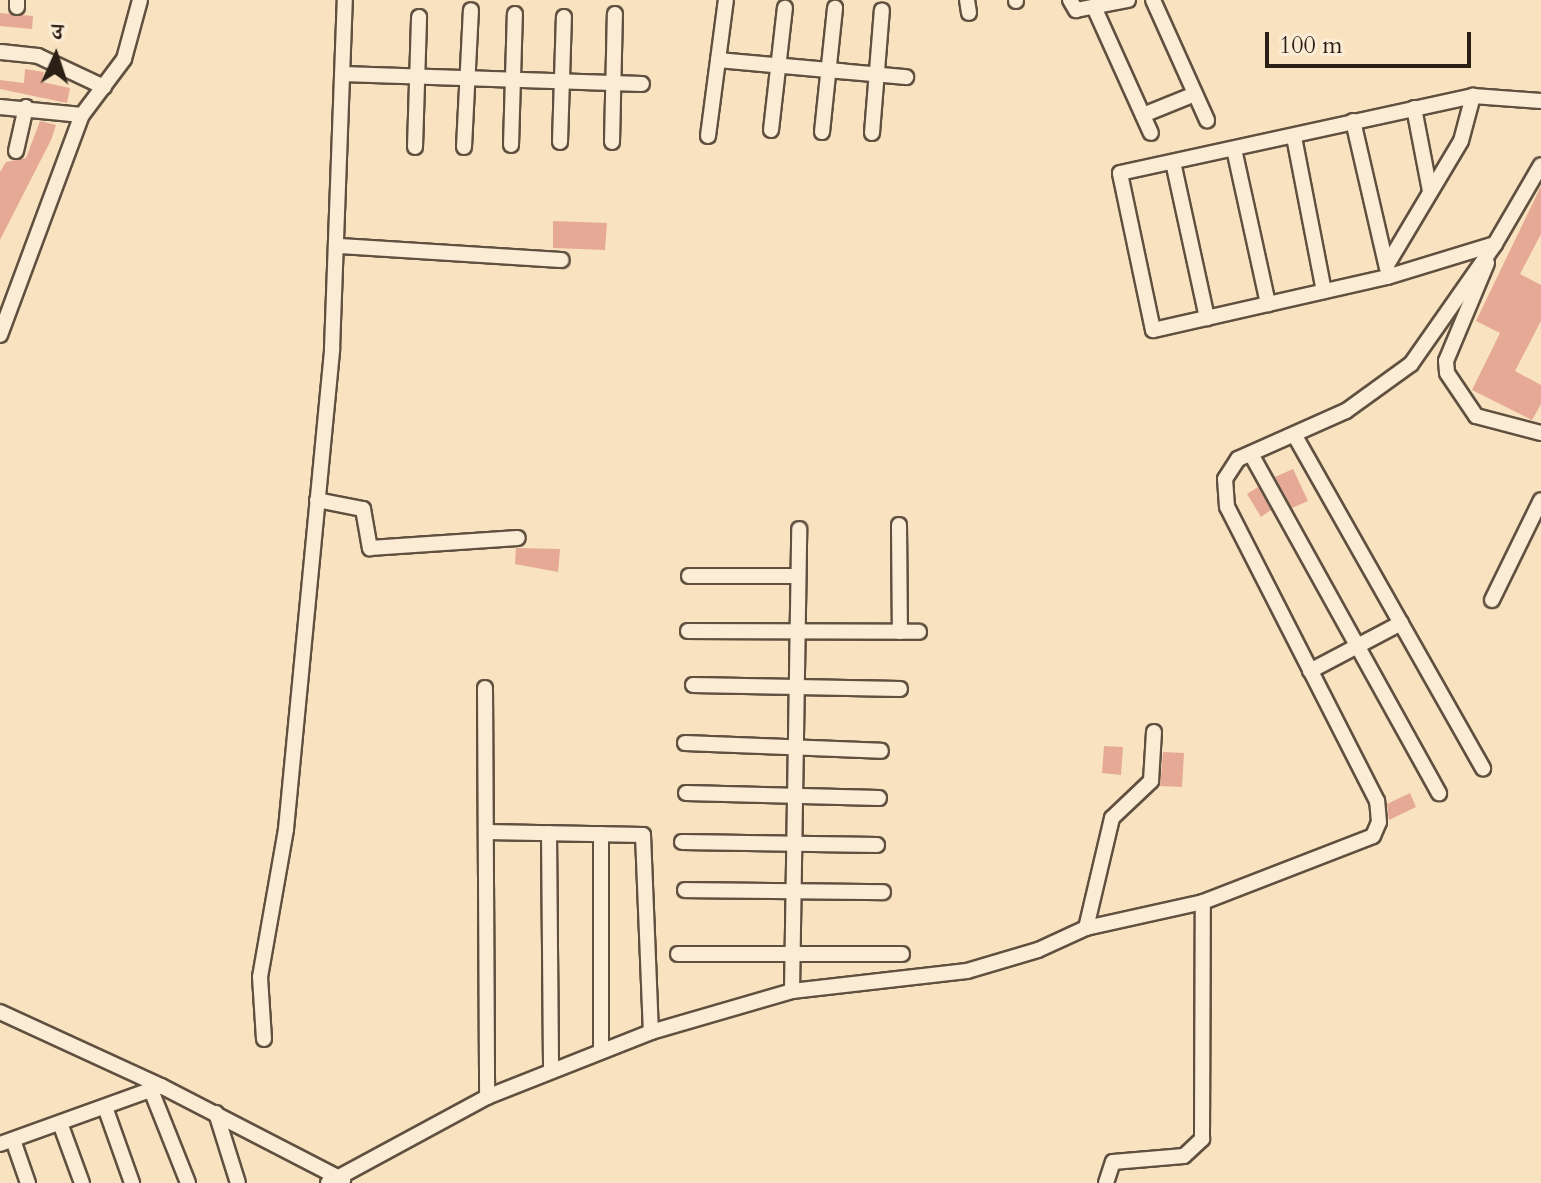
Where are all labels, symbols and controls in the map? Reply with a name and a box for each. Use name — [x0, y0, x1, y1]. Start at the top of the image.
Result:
north arrow — [16, 16, 96, 96]
scale bar — [1269, 16, 1475, 66]
text: उ — [51, 17, 64, 47]
text: 100 m — [1279, 29, 1343, 62]

